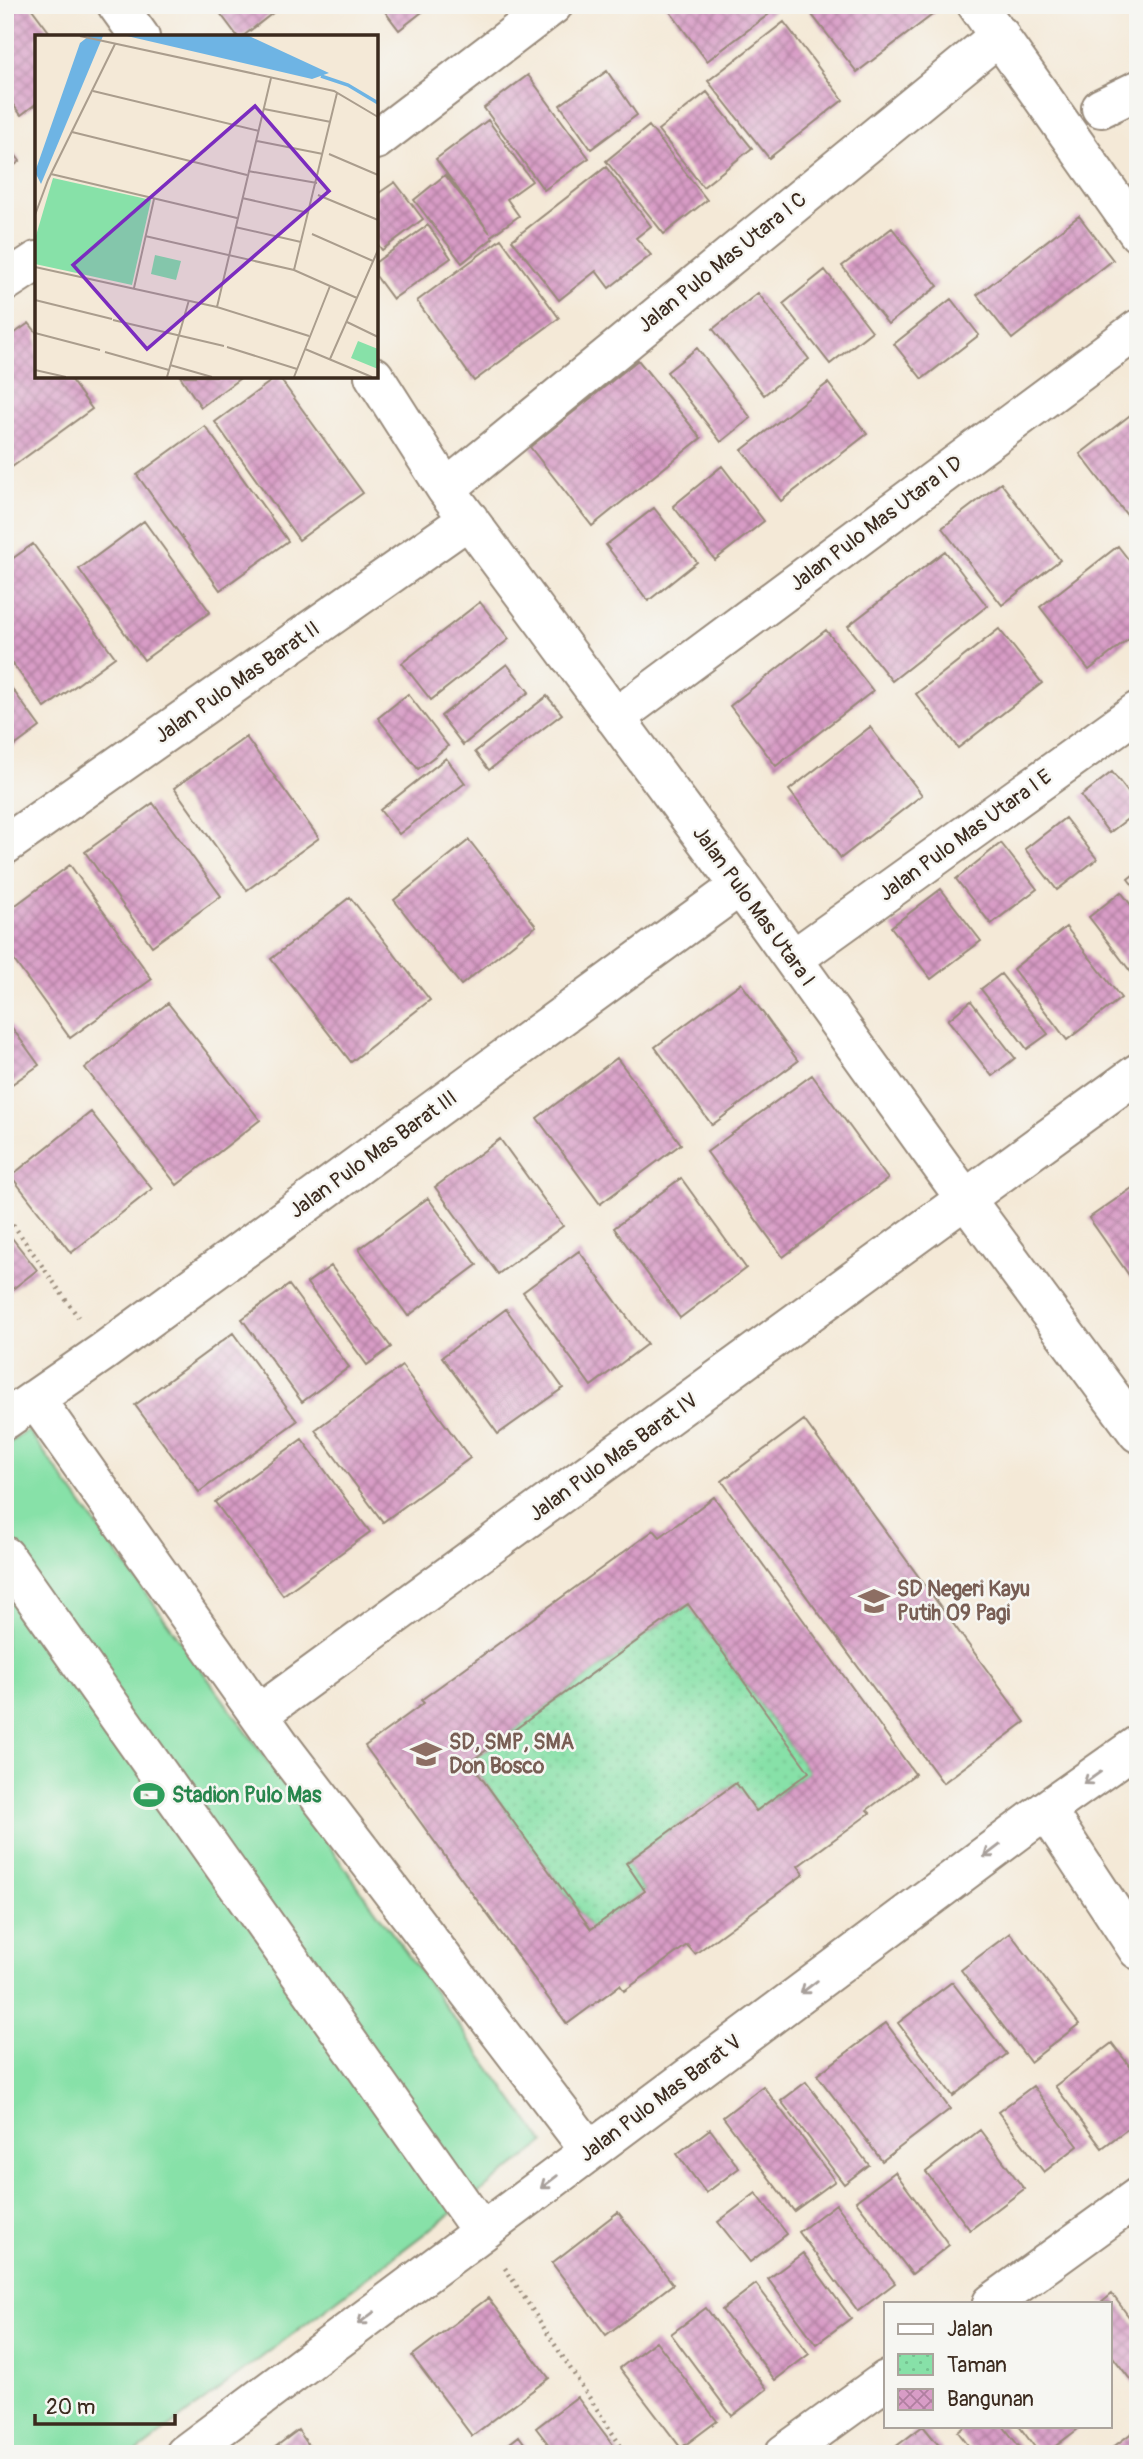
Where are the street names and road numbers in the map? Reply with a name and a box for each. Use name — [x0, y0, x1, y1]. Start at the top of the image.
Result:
street label: Jalan Pulo Mas Utara I C — [632, 186, 812, 339]
street label: Jalan Pulo Mas Utara I D — [784, 449, 968, 597]
street label: Jalan Pulo Mas Barat II — [150, 615, 325, 749]
street label: Jalan Pulo Mas Utara I E — [873, 763, 1057, 907]
street label: Jalan Pulo Mas Utara I — [686, 821, 821, 992]
street label: Jalan Pulo Mas Barat III — [284, 1084, 463, 1224]
street label: Jalan Pulo Mas Barat IV — [524, 1387, 703, 1528]
street label: Jalan Pulo Mas Barat V — [574, 2029, 747, 2168]

